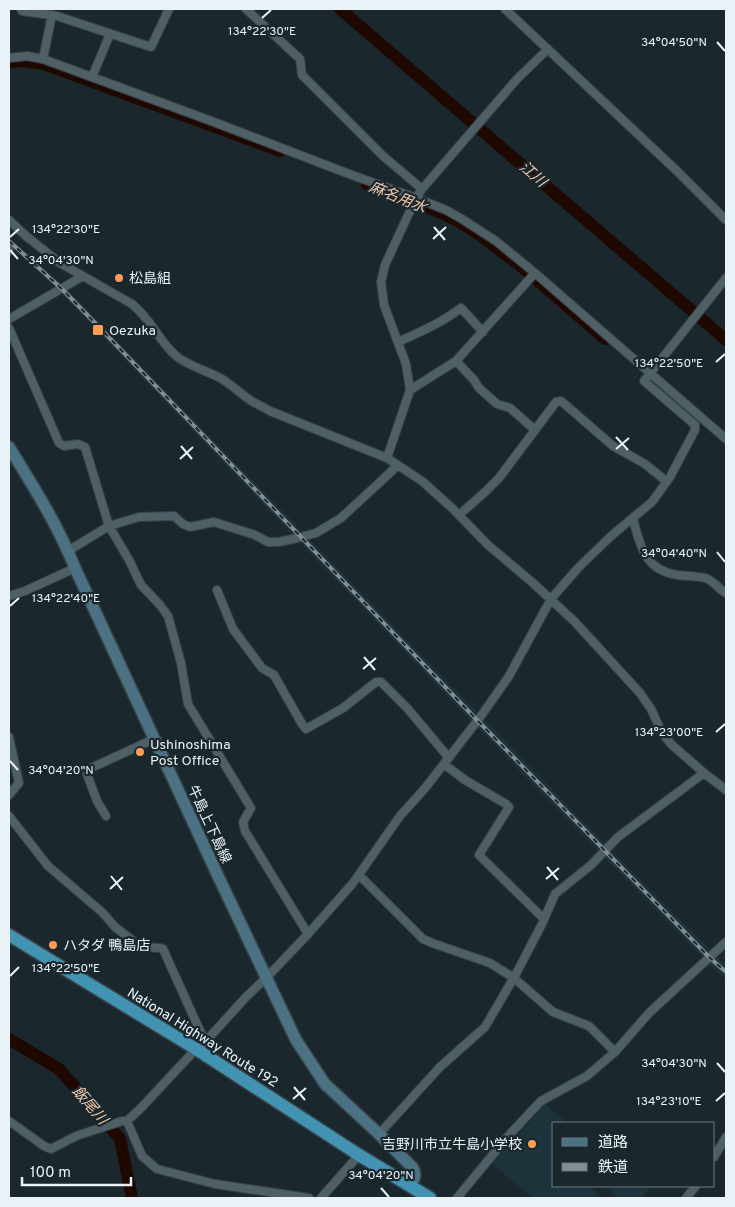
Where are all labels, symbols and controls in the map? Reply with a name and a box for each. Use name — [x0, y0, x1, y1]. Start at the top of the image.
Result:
text: 134°22'30"E — [228, 24, 296, 40]
text: 34°04'50"N — [641, 35, 707, 51]
water label: 江川 — [514, 158, 551, 193]
water label: 麻名用水 — [366, 178, 431, 219]
text: 134°22'30"E — [32, 222, 100, 238]
text: 34°04'30"N — [28, 253, 94, 269]
place label: 松島組 — [129, 271, 171, 288]
marker: 松島組 — [113, 272, 125, 284]
marker: Oezuka — [91, 323, 105, 337]
place label: Oezuka — [109, 323, 156, 340]
text: 134°22'50"E — [635, 356, 703, 372]
text: 34°04'40"N — [641, 546, 707, 562]
text: 134°22'40"E — [32, 591, 100, 607]
text: 134°23'00"E — [635, 725, 703, 741]
place label: Ushinoshima Post Office — [150, 737, 231, 770]
marker: Ushinoshima Post Office — [134, 746, 146, 758]
text: 34°04'20"N — [28, 763, 94, 779]
street label: 牛島上下島線 — [183, 783, 234, 866]
place label: ハタダ 鴨島店 — [63, 938, 150, 955]
marker: ハタダ 鴨島店 — [47, 939, 59, 951]
text: 134°22'50"E — [32, 961, 100, 977]
street label: National Highway Route 192 — [124, 985, 281, 1092]
text: 34°04'30"N — [641, 1056, 707, 1072]
water label: 飯尾川 — [67, 1083, 112, 1131]
text: 134°23'10"E — [636, 1094, 702, 1110]
legend — [552, 1122, 715, 1187]
text: 道路 — [598, 1134, 628, 1153]
place label: 吉野川市立牛島小学校 — [382, 1137, 522, 1154]
marker: 吉野川市立牛島小学校 — [526, 1138, 538, 1150]
scale bar — [22, 1154, 131, 1186]
text: 鉄道 — [598, 1159, 628, 1178]
text: 100 m — [30, 1164, 71, 1183]
text: 34°04'20"N — [348, 1168, 414, 1184]

